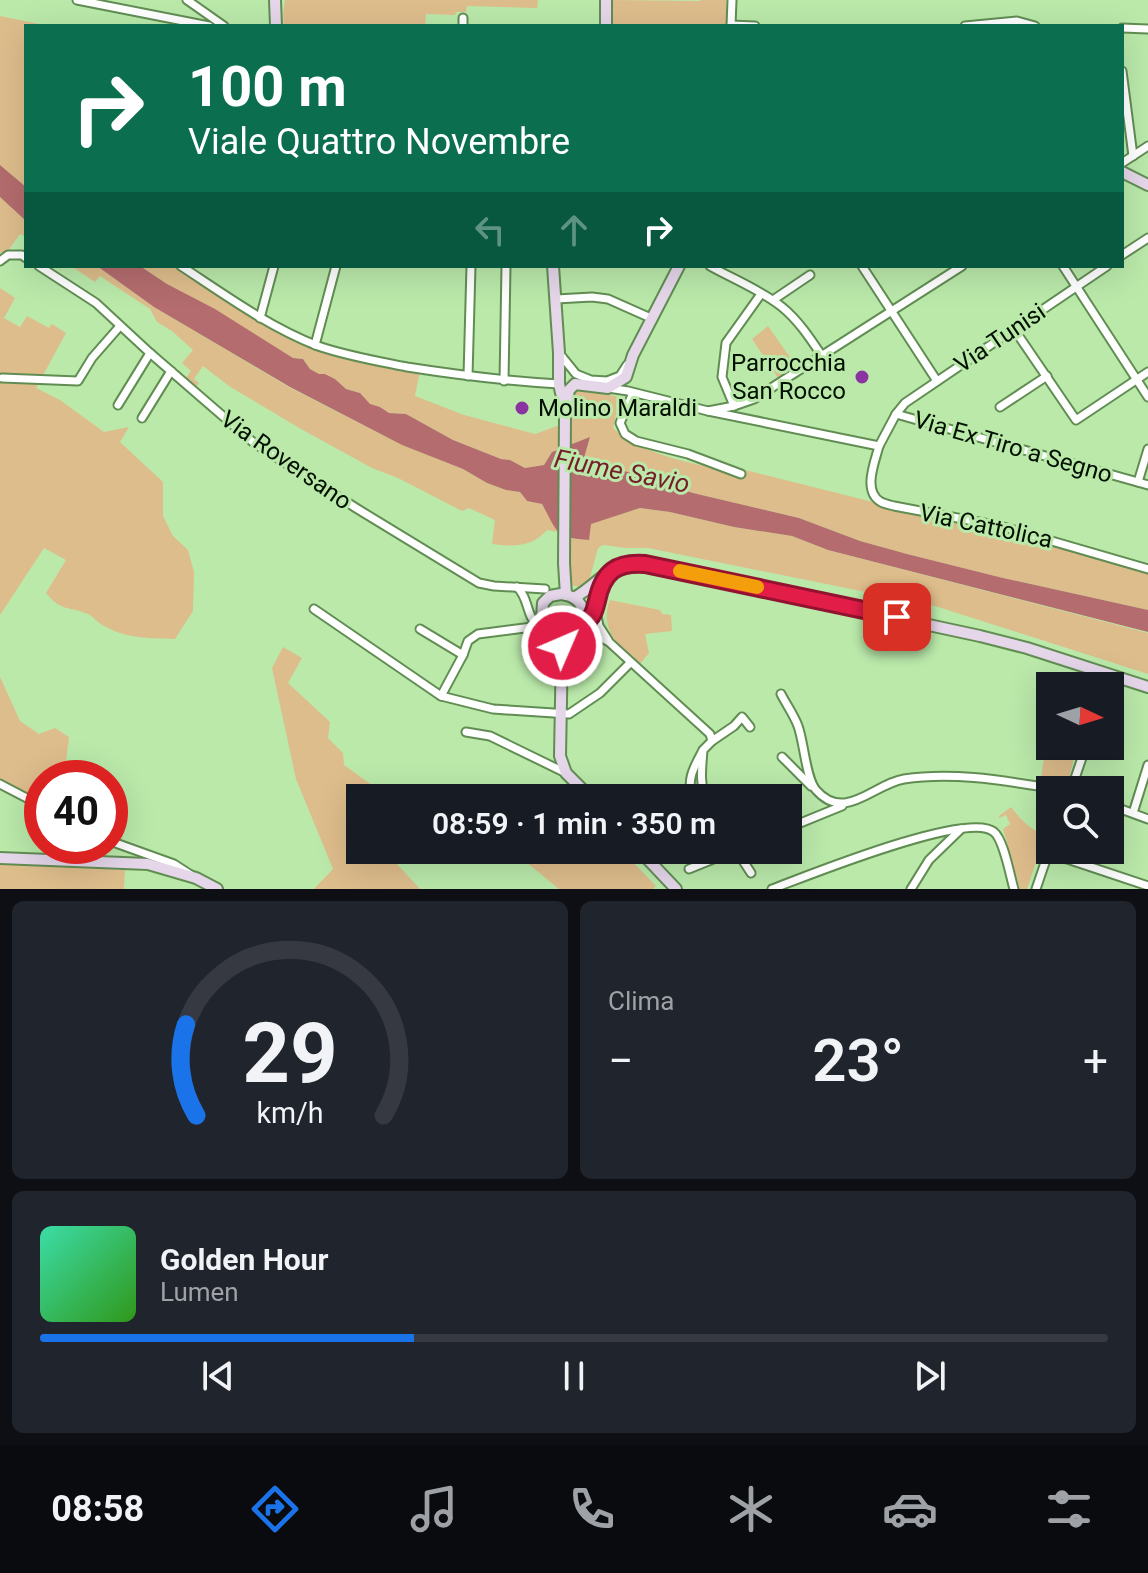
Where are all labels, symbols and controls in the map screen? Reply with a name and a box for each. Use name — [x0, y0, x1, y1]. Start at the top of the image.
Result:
text: 100 m — [188, 54, 347, 120]
icon: right — [56, 56, 160, 160]
text: Viale Quattro Novembre — [188, 121, 570, 163]
icon: left — [468, 208, 512, 252]
icon: ahead — [552, 208, 596, 252]
icon: right — [636, 208, 680, 252]
street label: Via Tunisi — [949, 297, 1051, 379]
place label: Parrocchia San Rocco — [731, 349, 846, 405]
marker: Parrocchia San Rocco — [853, 368, 871, 386]
place label: Molino Maraldi — [538, 394, 697, 422]
marker: Molino Maraldi — [513, 399, 531, 417]
street label: Via Roversano — [215, 405, 357, 515]
street label: Via Ex Tiro a Segno — [910, 405, 1116, 489]
water label: Fiume Savio — [552, 443, 692, 499]
street label: Via Cattolica — [917, 498, 1055, 554]
pin — [863, 583, 931, 651]
icon: arrive — [875, 595, 919, 639]
position arrow — [520, 604, 604, 688]
north arrow — [1036, 672, 1124, 760]
map controls — [1036, 672, 1124, 864]
speed limit sign: 40 — [24, 760, 128, 864]
button: search — [1036, 776, 1124, 864]
text: 08:59 · 1 min · 350 m — [432, 806, 716, 841]
text: Clima — [608, 986, 675, 1016]
text: 29 — [242, 1005, 338, 1102]
text: 23° — [812, 1025, 904, 1096]
text: − — [608, 1035, 633, 1087]
text: + — [1083, 1035, 1108, 1087]
text: km/h — [256, 1096, 324, 1130]
text: Golden Hour — [160, 1242, 329, 1277]
text: Lumen — [160, 1277, 239, 1307]
icon: previous — [196, 1354, 240, 1398]
icon: pause — [552, 1354, 596, 1398]
icon: next — [908, 1354, 952, 1398]
icon: directions — [247, 1481, 303, 1537]
icon: music — [406, 1481, 462, 1537]
icon: phone — [564, 1481, 620, 1537]
icon: climate — [723, 1481, 779, 1537]
icon: car — [882, 1481, 938, 1537]
icon: filters — [1041, 1481, 1097, 1537]
text: 08:58 — [51, 1488, 144, 1530]

